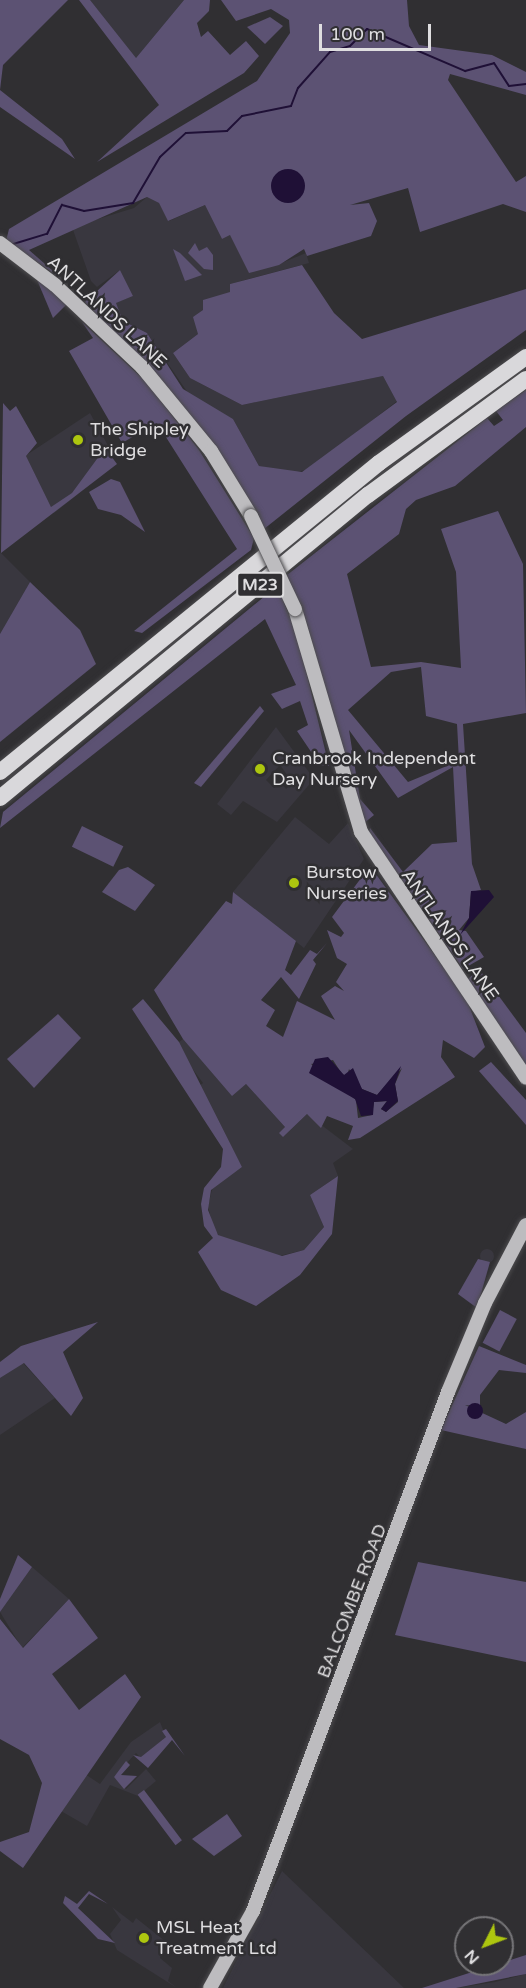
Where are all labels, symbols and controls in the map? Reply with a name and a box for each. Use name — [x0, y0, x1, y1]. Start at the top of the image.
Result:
scale bar — [322, 12, 434, 50]
text: 100 m — [330, 23, 385, 45]
street label: ANTLANDS LANE — [43, 251, 171, 373]
place label: The Shipley Bridge — [90, 419, 189, 462]
marker: The Shipley Bridge — [71, 433, 85, 447]
road number: M23 — [236, 572, 284, 598]
place label: Cranbrook Independent Day Nursery — [272, 748, 476, 790]
marker: Cranbrook Independent Day Nursery — [253, 762, 267, 776]
place label: Burstow Nurseries — [306, 862, 387, 904]
street label: ANTLANDS LANE — [397, 865, 503, 1005]
marker: Burstow Nurseries — [287, 876, 301, 890]
street label: BALCOMBE ROAD — [313, 1521, 391, 1681]
north arrow — [454, 1916, 514, 1976]
place label: MSL Heat Treatment Ltd — [156, 1917, 277, 1960]
marker: MSL Heat Treatment Ltd — [137, 1931, 151, 1945]
text: N — [460, 1945, 484, 1968]

